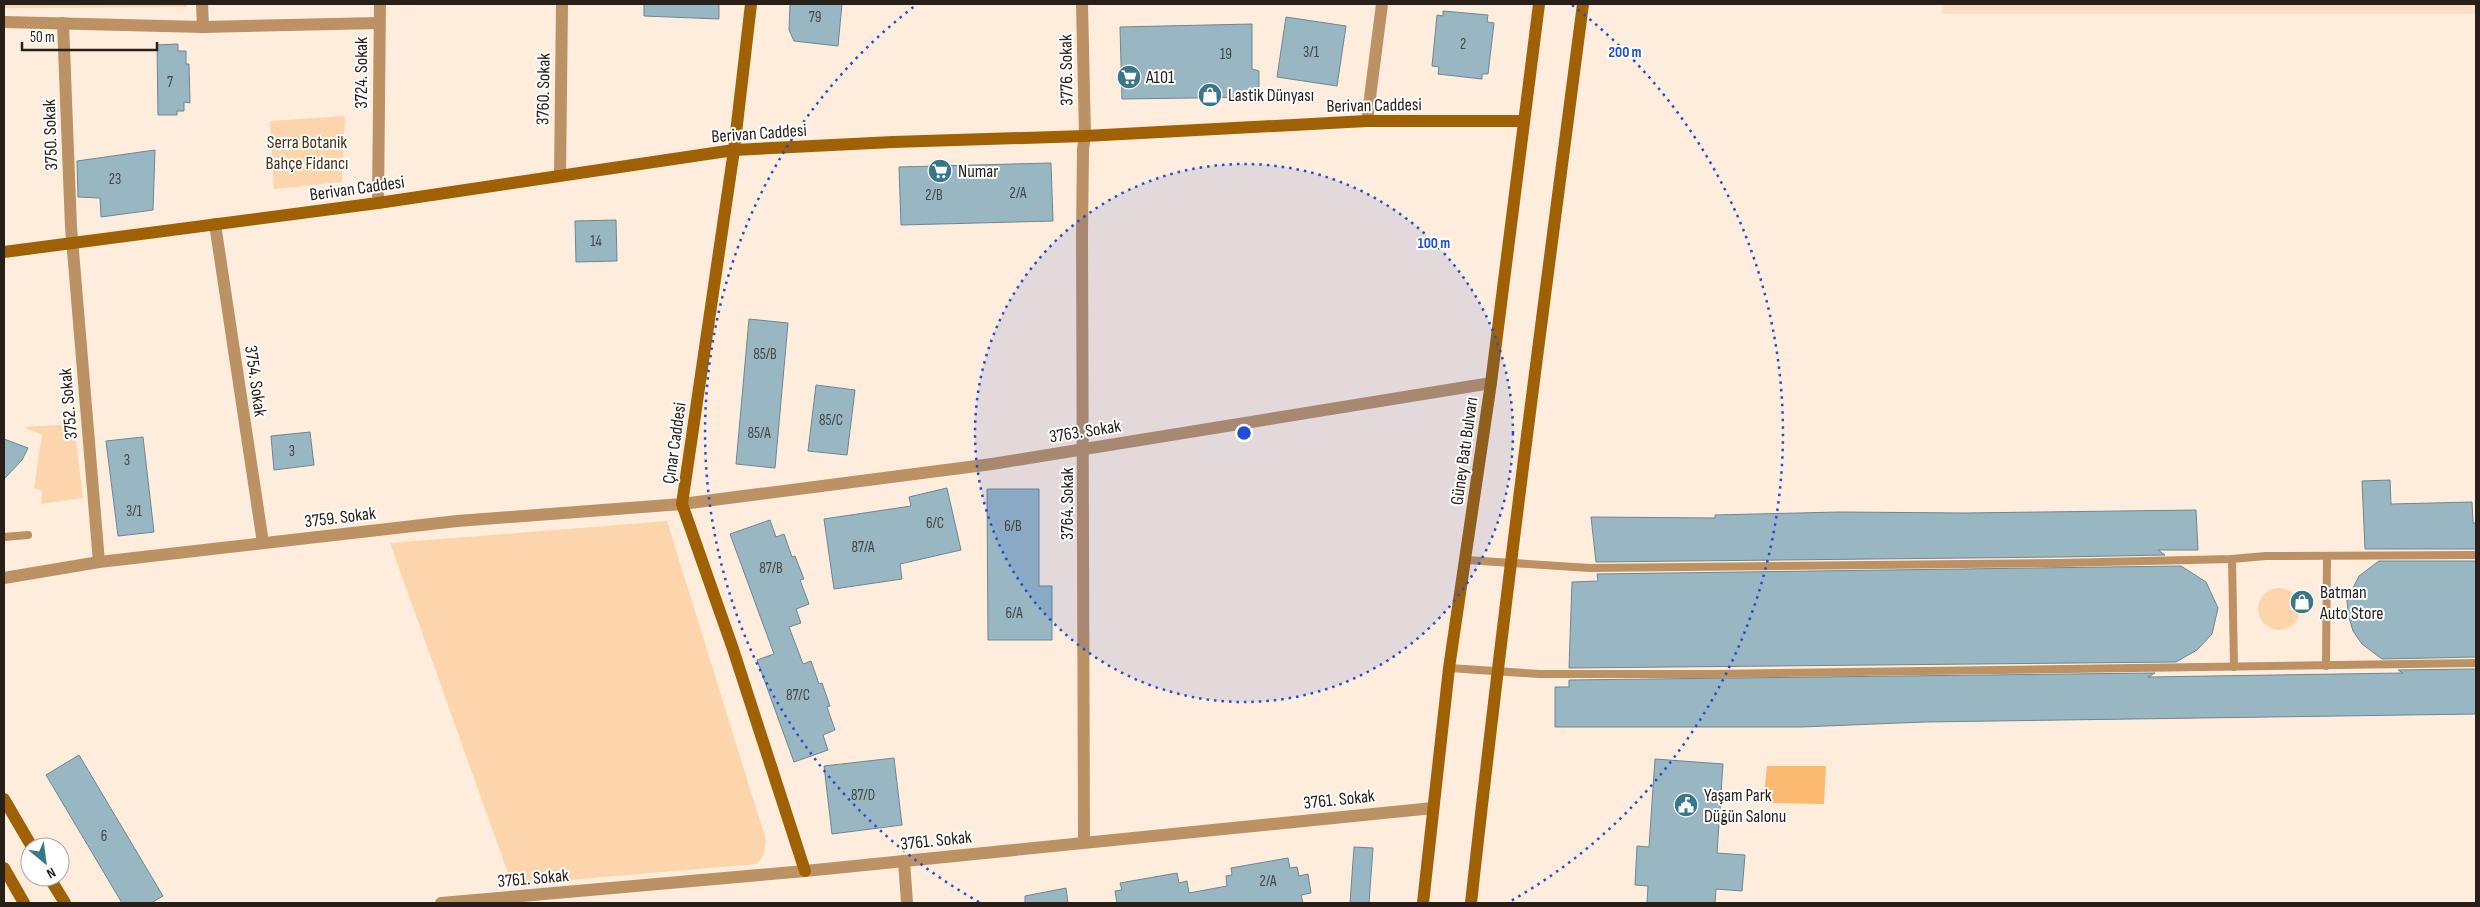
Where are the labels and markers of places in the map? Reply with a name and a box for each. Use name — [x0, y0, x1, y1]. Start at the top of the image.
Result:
supermarket icon: A101 — [1116, 64, 1142, 90]
place label: A101 — [1145, 67, 1175, 88]
shop icon: Lastik Dünyası — [1197, 82, 1223, 108]
place label: Lastik Dünyası — [1228, 85, 1314, 106]
supermarket icon: Numar — [927, 158, 953, 184]
place label: Numar — [958, 161, 998, 182]
centre of rings — [1235, 424, 1253, 442]
place label: Batman Auto Store — [2319, 582, 2384, 624]
shop icon: Batman Auto Store — [2289, 589, 2315, 615]
place label: Yaşam Park Düğün Salonu — [1704, 785, 1786, 827]
public building icon: Yaşam Park Düğün Salonu — [1673, 792, 1699, 818]

